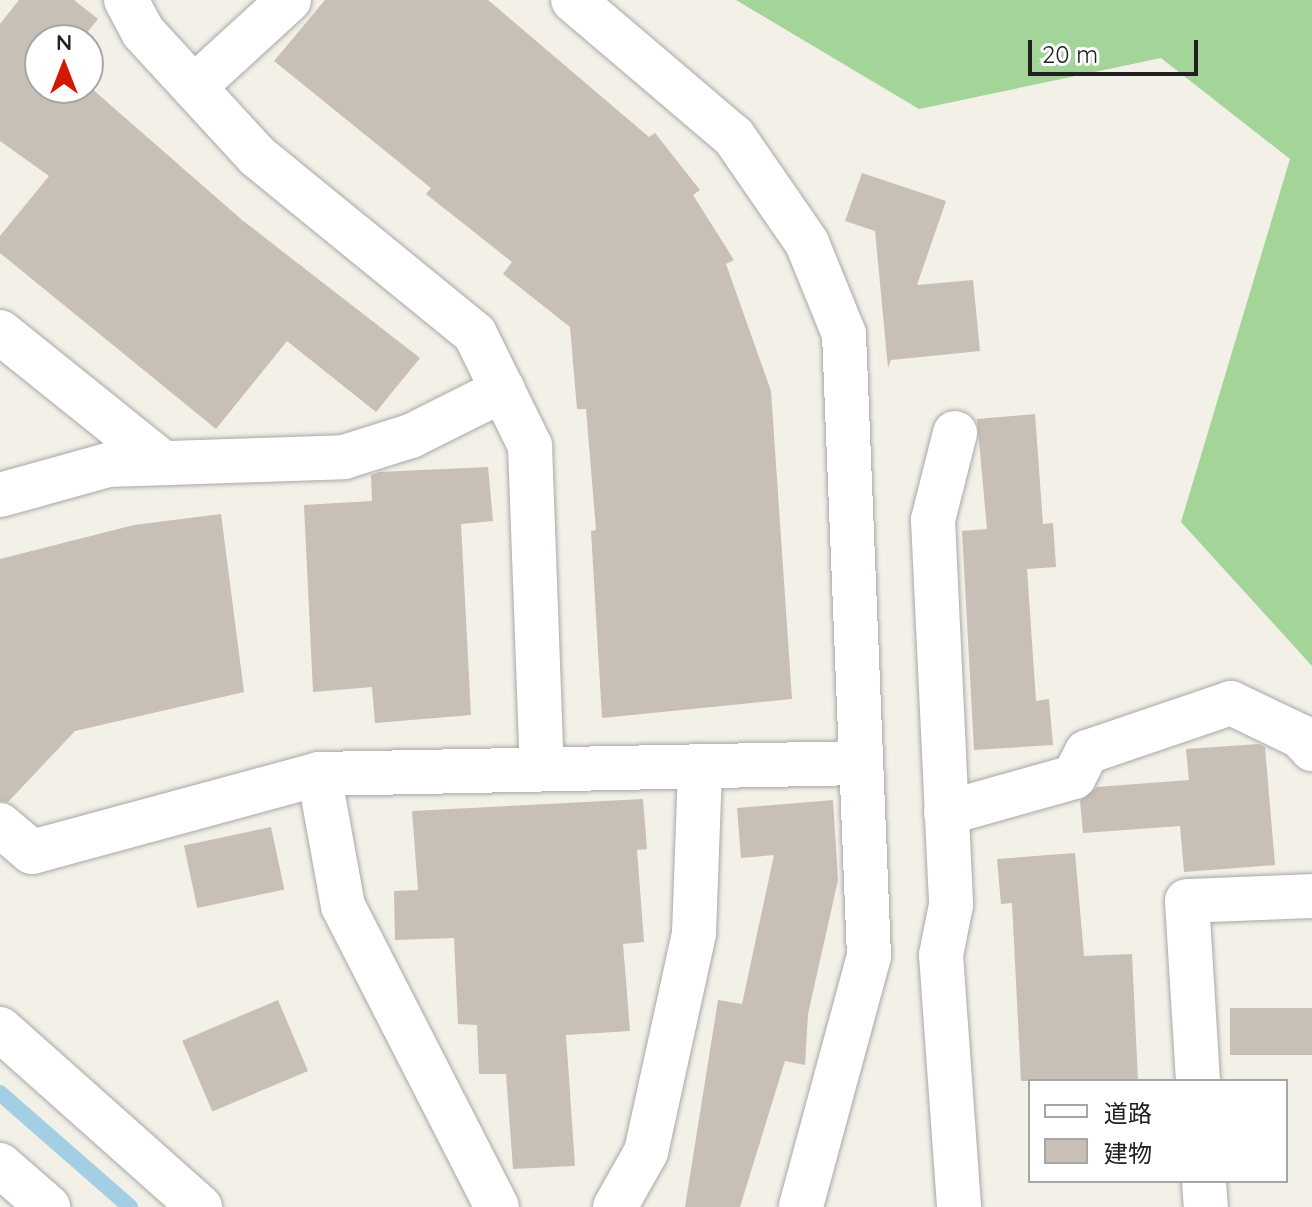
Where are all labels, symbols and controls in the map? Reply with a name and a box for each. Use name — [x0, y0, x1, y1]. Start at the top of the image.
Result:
north arrow — [24, 24, 104, 104]
scale bar — [1032, 24, 1202, 74]
text: N — [56, 28, 72, 56]
text: 20 m — [1042, 39, 1098, 69]
legend — [1028, 1079, 1288, 1183]
text: 道路 — [1104, 1098, 1152, 1128]
text: 建物 — [1104, 1138, 1152, 1168]

